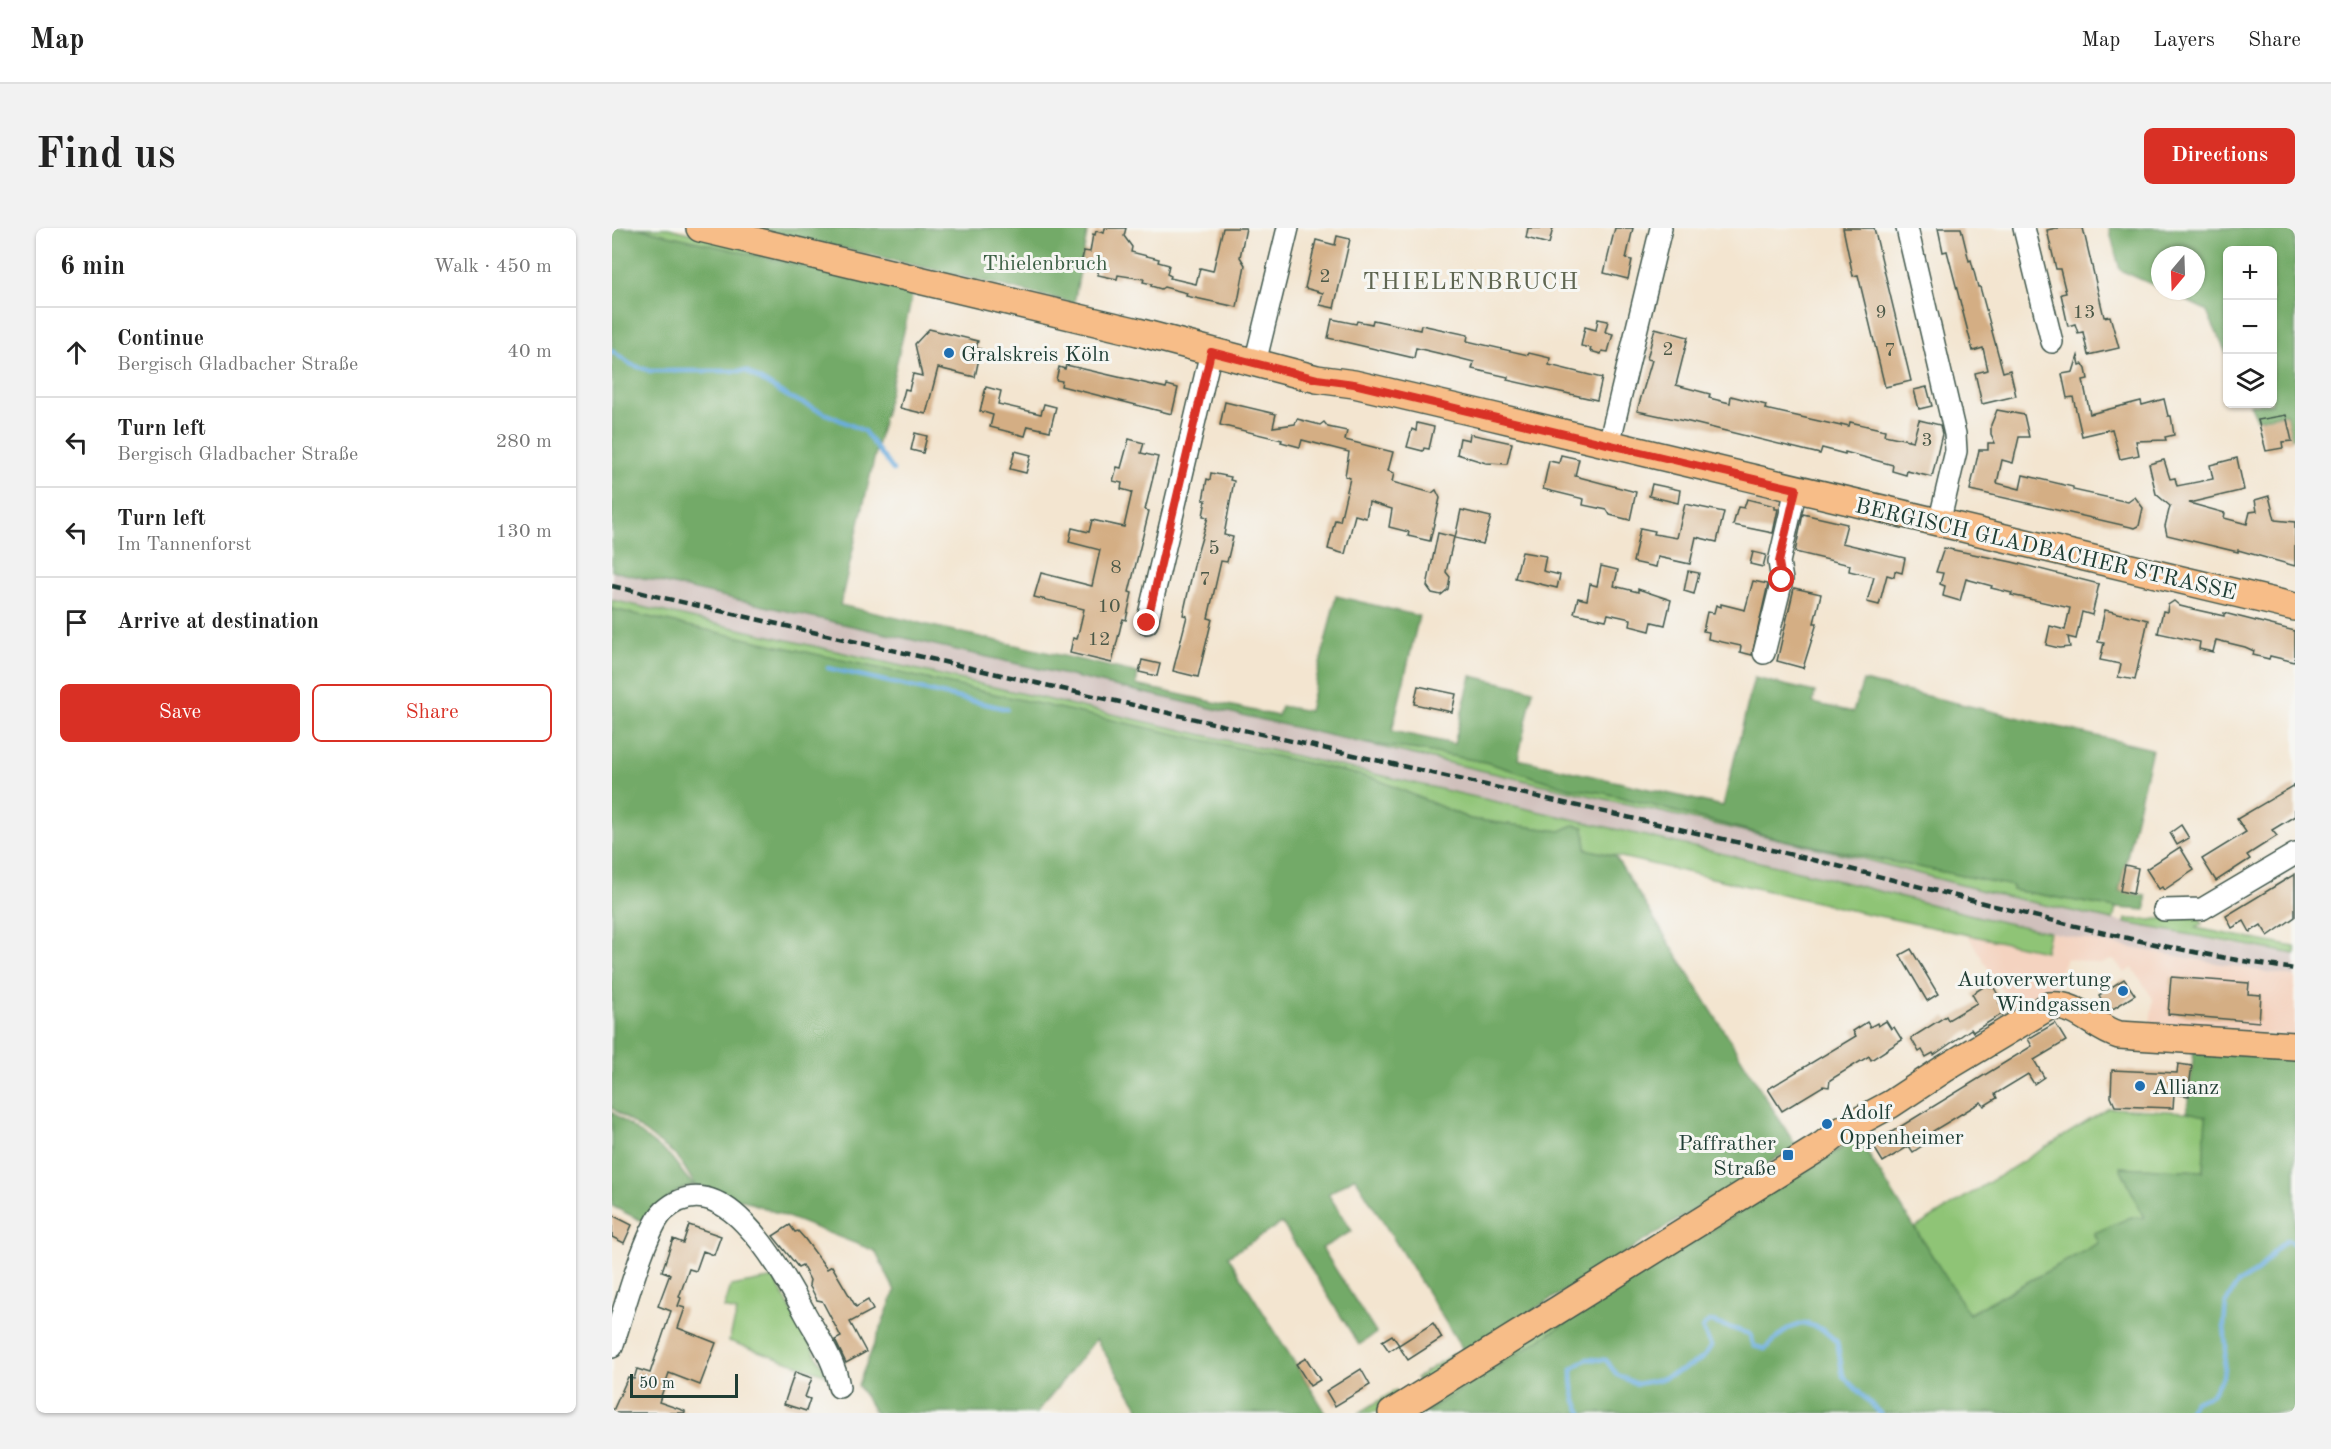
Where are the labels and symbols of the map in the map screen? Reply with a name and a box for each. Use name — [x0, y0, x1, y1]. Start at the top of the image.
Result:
north arrow — [2151, 246, 2205, 300]
park label: Thielenbruch — [982, 253, 1108, 275]
house number: 2 — [1319, 267, 1331, 287]
district label: THIELENBRUCH — [1362, 271, 1580, 295]
house number: 9 — [1875, 303, 1887, 323]
house number: 13 — [2072, 303, 2096, 323]
house number: 2 — [1662, 340, 1674, 360]
house number: 7 — [1884, 341, 1896, 361]
place label: Gralskreis Köln — [961, 344, 1110, 366]
marker: Gralskreis Köln — [942, 346, 956, 360]
house number: 3 — [1921, 431, 1933, 451]
street label: BERGISCH GLADBACHER STRASSE — [1853, 495, 2238, 605]
house number: 5 — [1208, 539, 1220, 559]
house number: 8 — [1110, 558, 1122, 578]
route start — [1768, 566, 1794, 592]
house number: 7 — [1199, 570, 1211, 590]
house number: 10 — [1097, 597, 1121, 617]
route end — [1133, 609, 1159, 635]
house number: 12 — [1087, 630, 1111, 650]
place label: Autoverwertung Windgassen — [1957, 969, 2111, 1016]
marker: Autoverwertung Windgassen — [2116, 984, 2130, 998]
place label: Allianz — [2152, 1077, 2219, 1099]
marker: Allianz — [2133, 1079, 2147, 1093]
place label: Adolf Oppenheimer — [1839, 1102, 1964, 1149]
marker: Adolf Oppenheimer — [1820, 1117, 1834, 1131]
place label: Paffrather Straße — [1678, 1133, 1776, 1180]
marker: Paffrather Straße — [1781, 1148, 1795, 1162]
scale bar — [630, 1371, 738, 1398]

